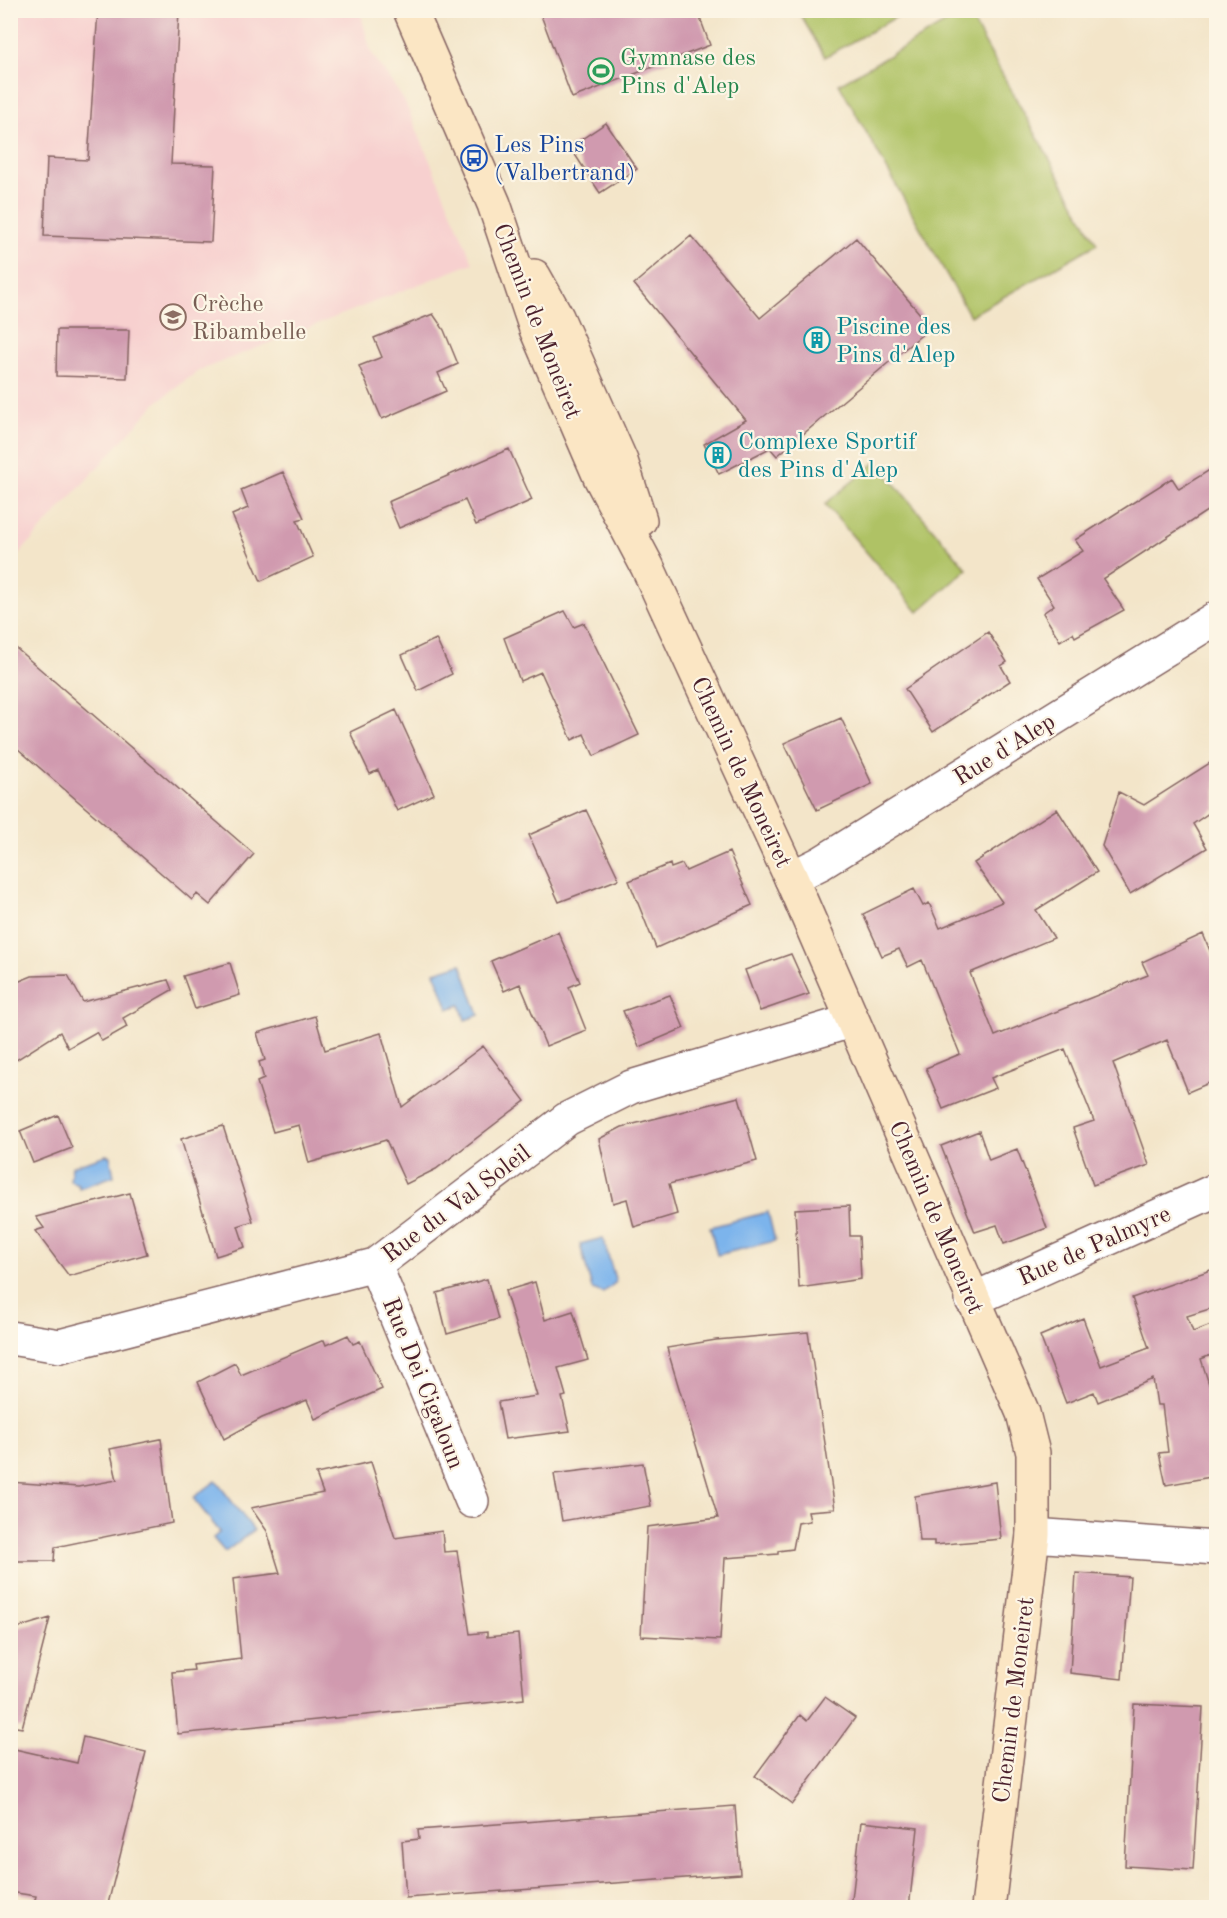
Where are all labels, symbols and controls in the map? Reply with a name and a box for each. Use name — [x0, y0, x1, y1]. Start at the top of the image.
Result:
place label: Gymnase des Pins d'Alep — [620, 47, 756, 99]
sports icon: Gymnase des Pins d'Alep — [586, 56, 616, 86]
place label: Les Pins (Valbertrand) — [494, 134, 635, 186]
bus stop icon: Les Pins (Valbertrand) — [459, 143, 489, 173]
street label: Chemin de Moneiret — [488, 221, 585, 423]
place label: Crèche Ribambelle — [192, 293, 306, 345]
school or university icon: Crèche Ribambelle — [158, 302, 188, 332]
place label: Piscine des Pins d'Alep — [836, 316, 955, 368]
building icon: Piscine des Pins d'Alep — [802, 325, 832, 355]
place label: Complexe Sportif des Pins d'Alep — [738, 431, 918, 483]
building icon: Complexe Sportif des Pins d'Alep — [703, 440, 733, 470]
street label: Chemin de Moneiret — [685, 674, 795, 872]
street label: Rue d'Alep — [950, 710, 1060, 791]
street label: Chemin de Moneiret — [884, 1118, 987, 1318]
street label: Rue du Val Soleil — [379, 1141, 536, 1268]
street label: Rue de Palmyre — [1015, 1202, 1175, 1291]
street label: Rue Dei Cigaloun — [377, 1295, 467, 1473]
street label: Chemin de Moneiret — [990, 1596, 1040, 1805]

